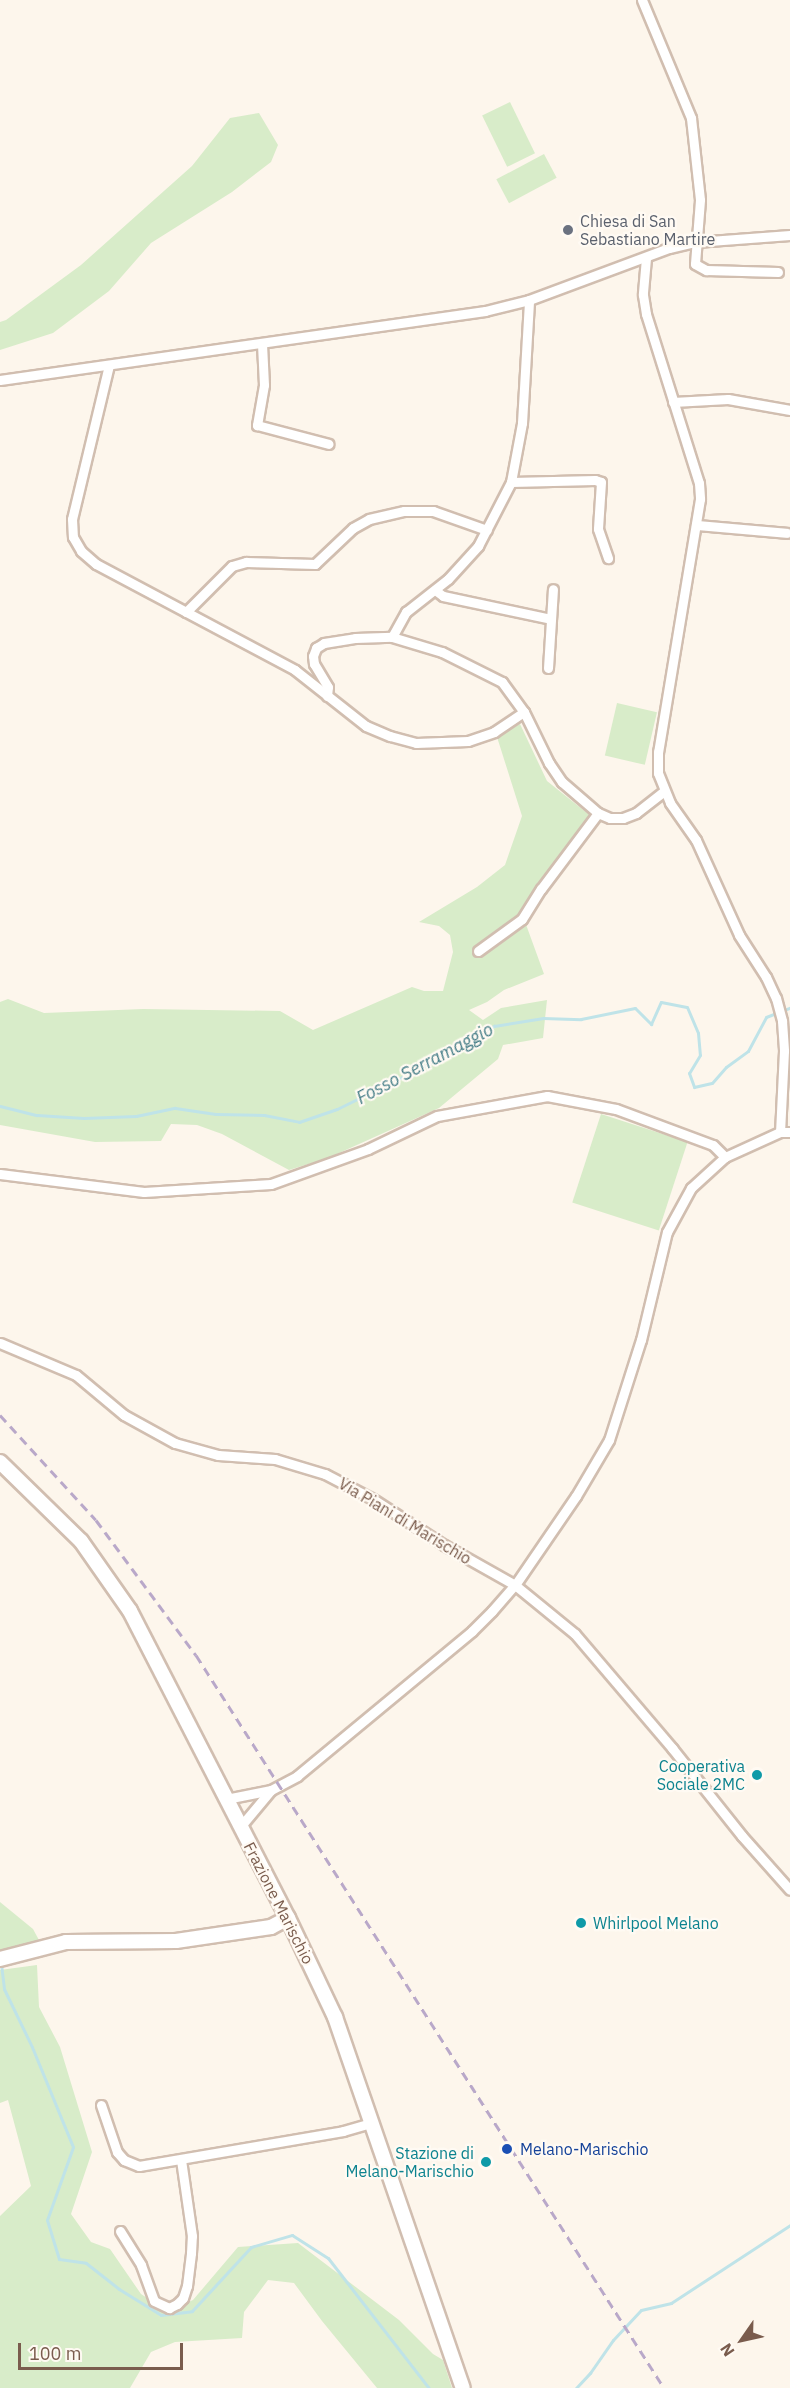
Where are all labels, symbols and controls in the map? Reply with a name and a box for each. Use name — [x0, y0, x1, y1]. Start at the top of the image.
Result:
place label: Chiesa di San Sebastiano Martire — [580, 211, 715, 249]
marker: Chiesa di San Sebastiano Martire — [561, 223, 575, 237]
water label: Fosso Serramaggio — [353, 1019, 497, 1109]
street label: Via Piani di Marischio — [335, 1474, 475, 1568]
place label: Cooperativa Sociale 2MC — [657, 1756, 745, 1794]
marker: Cooperativa Sociale 2MC — [750, 1768, 764, 1782]
street label: Frazione Marischio — [240, 1839, 318, 1967]
place label: Whirlpool Melano — [593, 1913, 719, 1933]
marker: Whirlpool Melano — [574, 1916, 588, 1930]
place label: Melano-Marischio — [520, 2139, 649, 2159]
marker: Melano-Marischio — [498, 2140, 516, 2158]
place label: Stazione di Melano-Marischio — [345, 2143, 474, 2181]
marker: Stazione di Melano-Marischio — [479, 2155, 493, 2169]
north arrow — [712, 2310, 772, 2370]
scale bar — [21, 2331, 186, 2369]
text: N — [716, 2340, 739, 2360]
text: 100 m — [29, 2342, 81, 2365]

